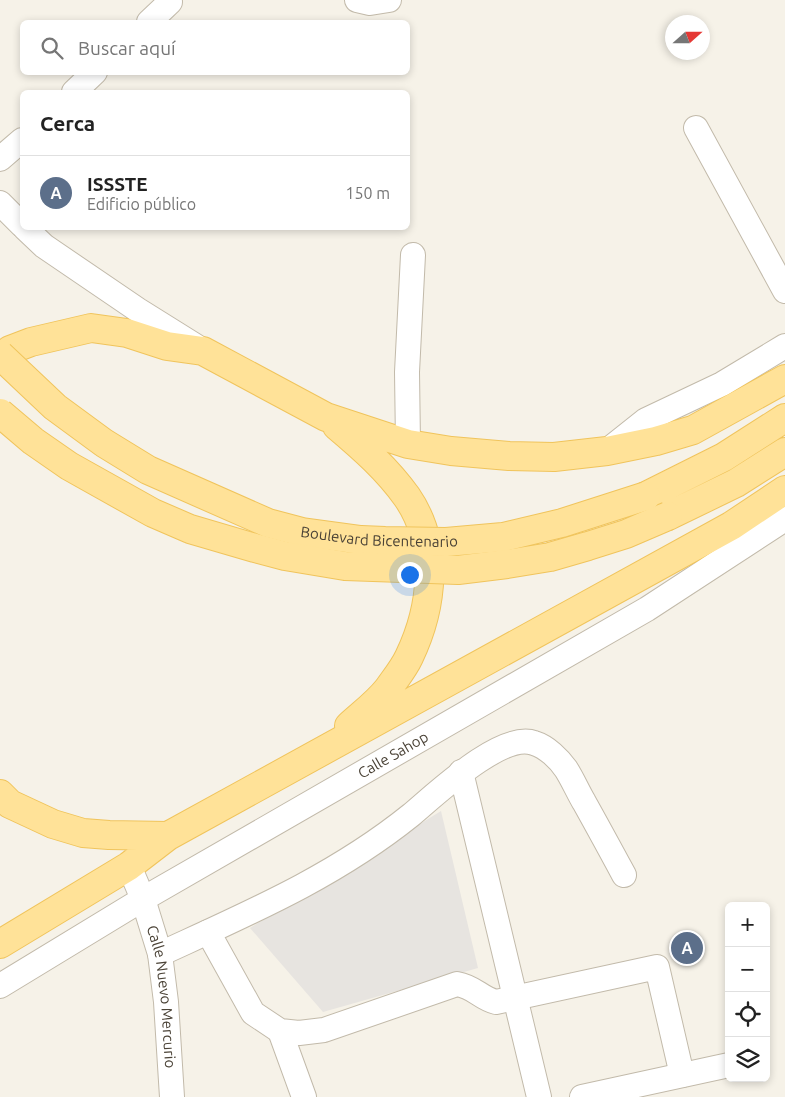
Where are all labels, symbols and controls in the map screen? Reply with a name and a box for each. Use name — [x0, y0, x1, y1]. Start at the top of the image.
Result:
north arrow — [665, 15, 710, 60]
search box — [20, 20, 410, 75]
icon: search — [38, 34, 66, 62]
text: Buscar aquí — [78, 37, 176, 59]
text: Cerca — [40, 111, 95, 135]
text: ISSSTE — [87, 173, 148, 195]
text: A — [50, 184, 62, 202]
text: 150 m — [345, 184, 390, 202]
text: Edificio público — [87, 195, 196, 213]
street label: Boulevard Bicentenario — [300, 523, 458, 550]
your location — [397, 562, 423, 588]
street label: Calle Sahop — [355, 728, 431, 782]
map controls — [725, 902, 770, 1082]
button: + — [725, 902, 770, 947]
street label: Calle Nuevo Mercurio — [144, 923, 179, 1069]
pin: A — [671, 929, 703, 967]
button: − — [725, 947, 770, 992]
button: locate — [725, 992, 770, 1037]
button: layers — [725, 1037, 770, 1082]

